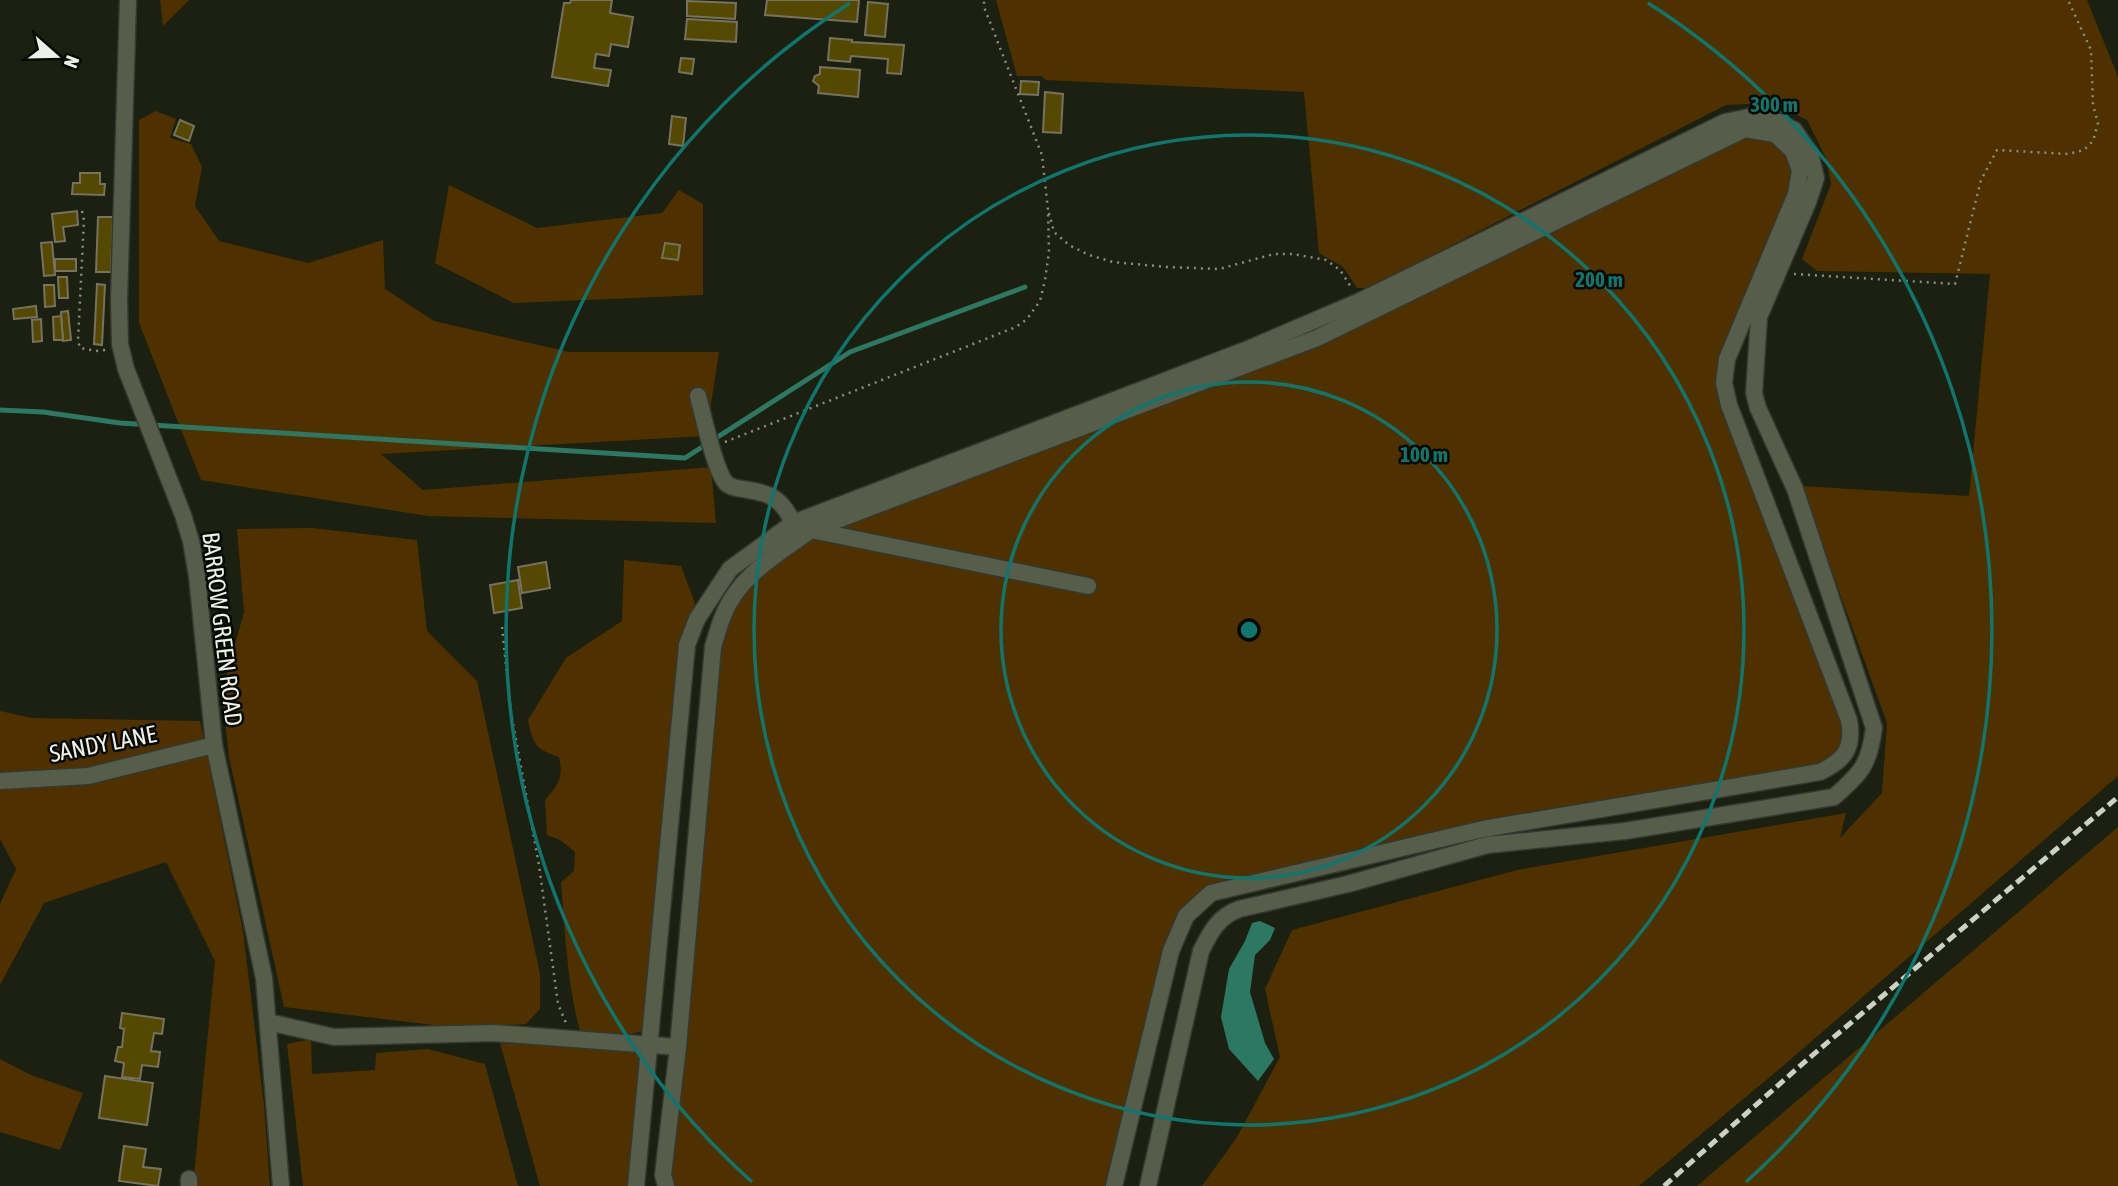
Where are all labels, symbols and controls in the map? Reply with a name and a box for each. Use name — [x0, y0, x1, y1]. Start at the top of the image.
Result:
north arrow — [21, 21, 91, 91]
text: N — [60, 53, 84, 71]
text: 300 m — [1750, 92, 1798, 116]
text: 200 m — [1575, 267, 1623, 291]
text: 100 m — [1400, 442, 1448, 466]
street label: BARROW GREEN ROAD — [197, 531, 248, 727]
centre of rings — [1237, 618, 1261, 642]
street label: SANDY LANE — [47, 720, 159, 767]

